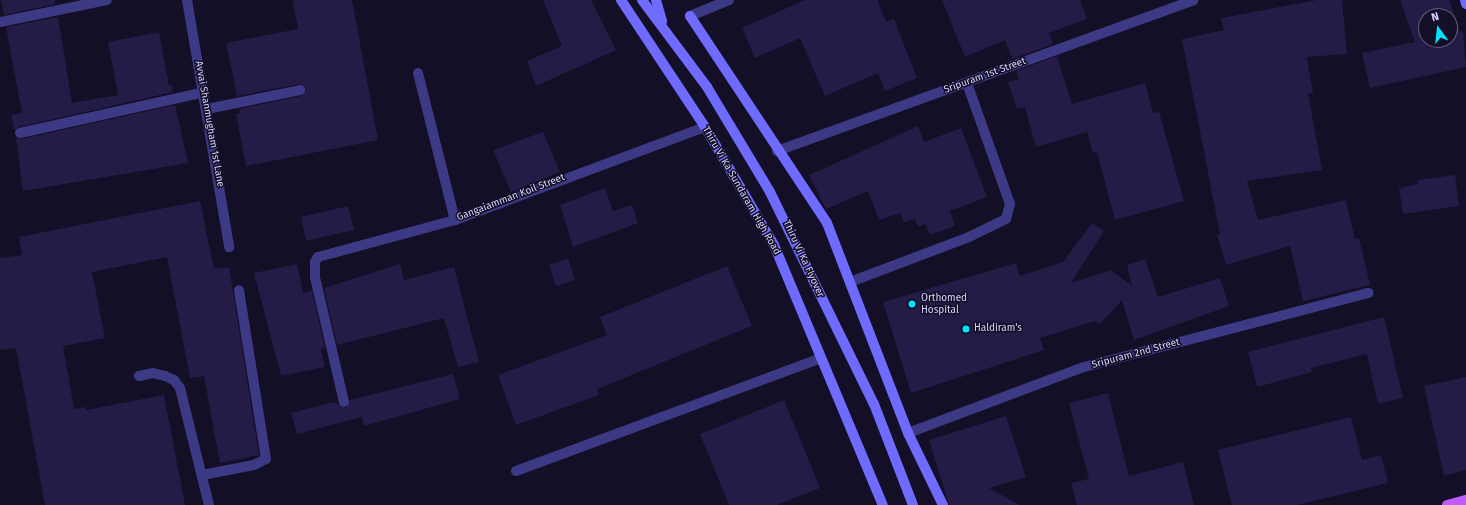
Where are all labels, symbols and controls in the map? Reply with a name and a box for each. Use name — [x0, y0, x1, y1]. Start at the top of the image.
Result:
north arrow — [1418, 8, 1458, 48]
text: N — [1430, 10, 1440, 24]
street label: Sripuram 1st Street — [942, 56, 1028, 96]
street label: Avvai Shanmugham 1st Lane — [192, 60, 226, 188]
street label: Thiru Vi Ka Sundaram High Road — [699, 125, 783, 257]
street label: Gangaiamman Koil Street — [455, 172, 567, 224]
street label: Thiru Vi Ka Flyover — [780, 219, 826, 299]
place label: Orthomed Hospital — [921, 292, 967, 316]
marker: Orthomed Hospital — [906, 298, 918, 310]
place label: Haldiram's — [974, 323, 1022, 335]
marker: Haldiram's — [961, 324, 971, 334]
street label: Sripuram 2nd Street — [1091, 336, 1181, 372]

